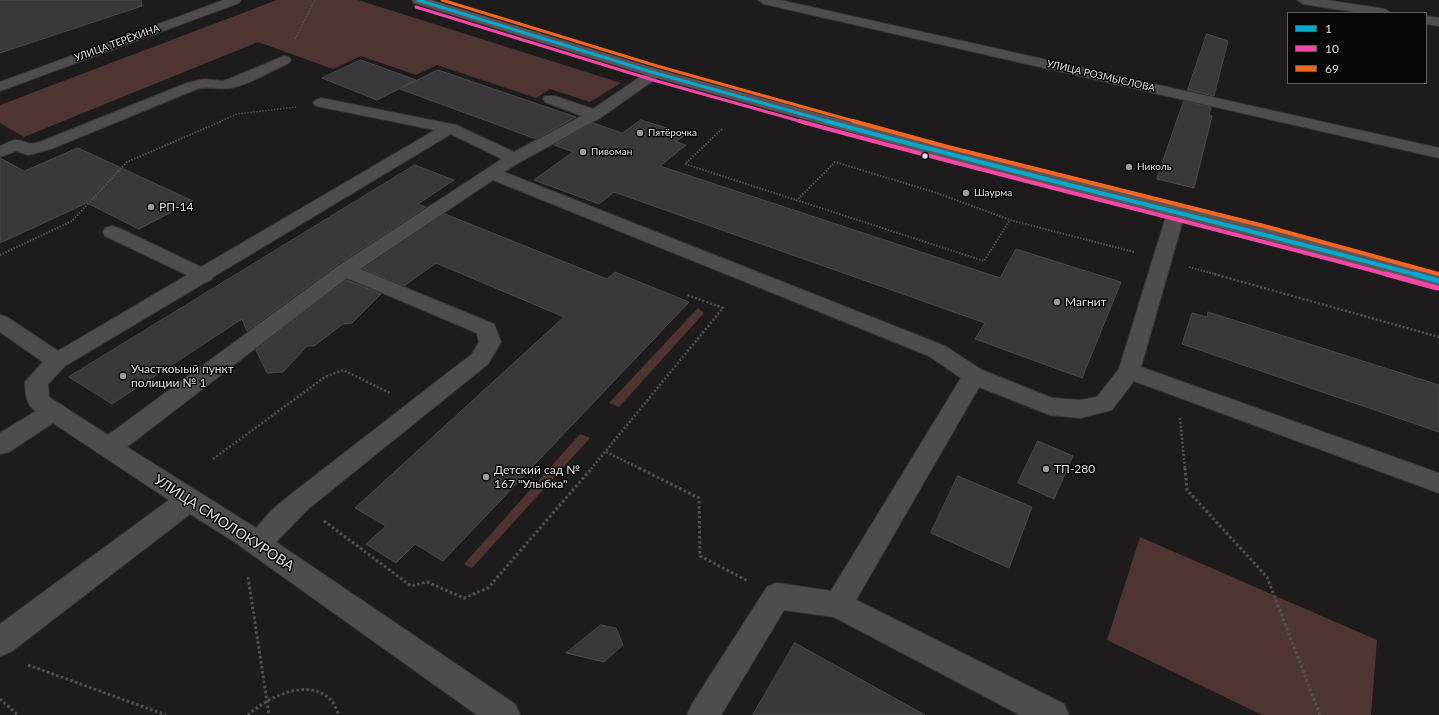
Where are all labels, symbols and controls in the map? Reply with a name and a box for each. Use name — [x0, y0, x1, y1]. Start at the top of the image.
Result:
legend — [1287, 12, 1427, 84]
text: 1 — [1325, 21, 1332, 36]
street label: УЛИЦА ТЕРЁХИНА — [73, 22, 161, 64]
text: 10 — [1325, 41, 1339, 56]
street label: УЛИЦА РОЗМЫСЛОВА — [1046, 58, 1156, 94]
text: 69 — [1325, 61, 1339, 76]
place label: Пятёрочка — [648, 127, 697, 139]
marker: Пятёрочка — [635, 128, 645, 138]
place label: Пивоман — [591, 146, 632, 158]
marker: Пивоман — [578, 147, 588, 157]
unlabelled marker — [920, 151, 930, 161]
place label: Николь — [1137, 161, 1171, 173]
marker: Николь — [1124, 162, 1134, 172]
place label: Шаурма — [974, 187, 1012, 199]
marker: Шаурма — [961, 188, 971, 198]
place label: РП-14 — [159, 200, 193, 214]
marker: РП-14 — [146, 202, 156, 212]
place label: Магнит — [1065, 295, 1107, 309]
marker: Магнит — [1052, 297, 1062, 307]
place label: Участкоыый пункт полиции № 1 — [131, 362, 234, 390]
marker: Участкоыый пункт полиции № 1 — [118, 371, 128, 381]
place label: ТП-280 — [1054, 462, 1095, 476]
place label: Детский сад № 167 "Улыбка" — [494, 463, 580, 491]
marker: ТП-280 — [1041, 464, 1051, 474]
street label: УЛИЦА СМОЛОКУРОВА — [151, 471, 297, 575]
marker: Детский сад № 167 "Улыбка" — [481, 472, 491, 482]

